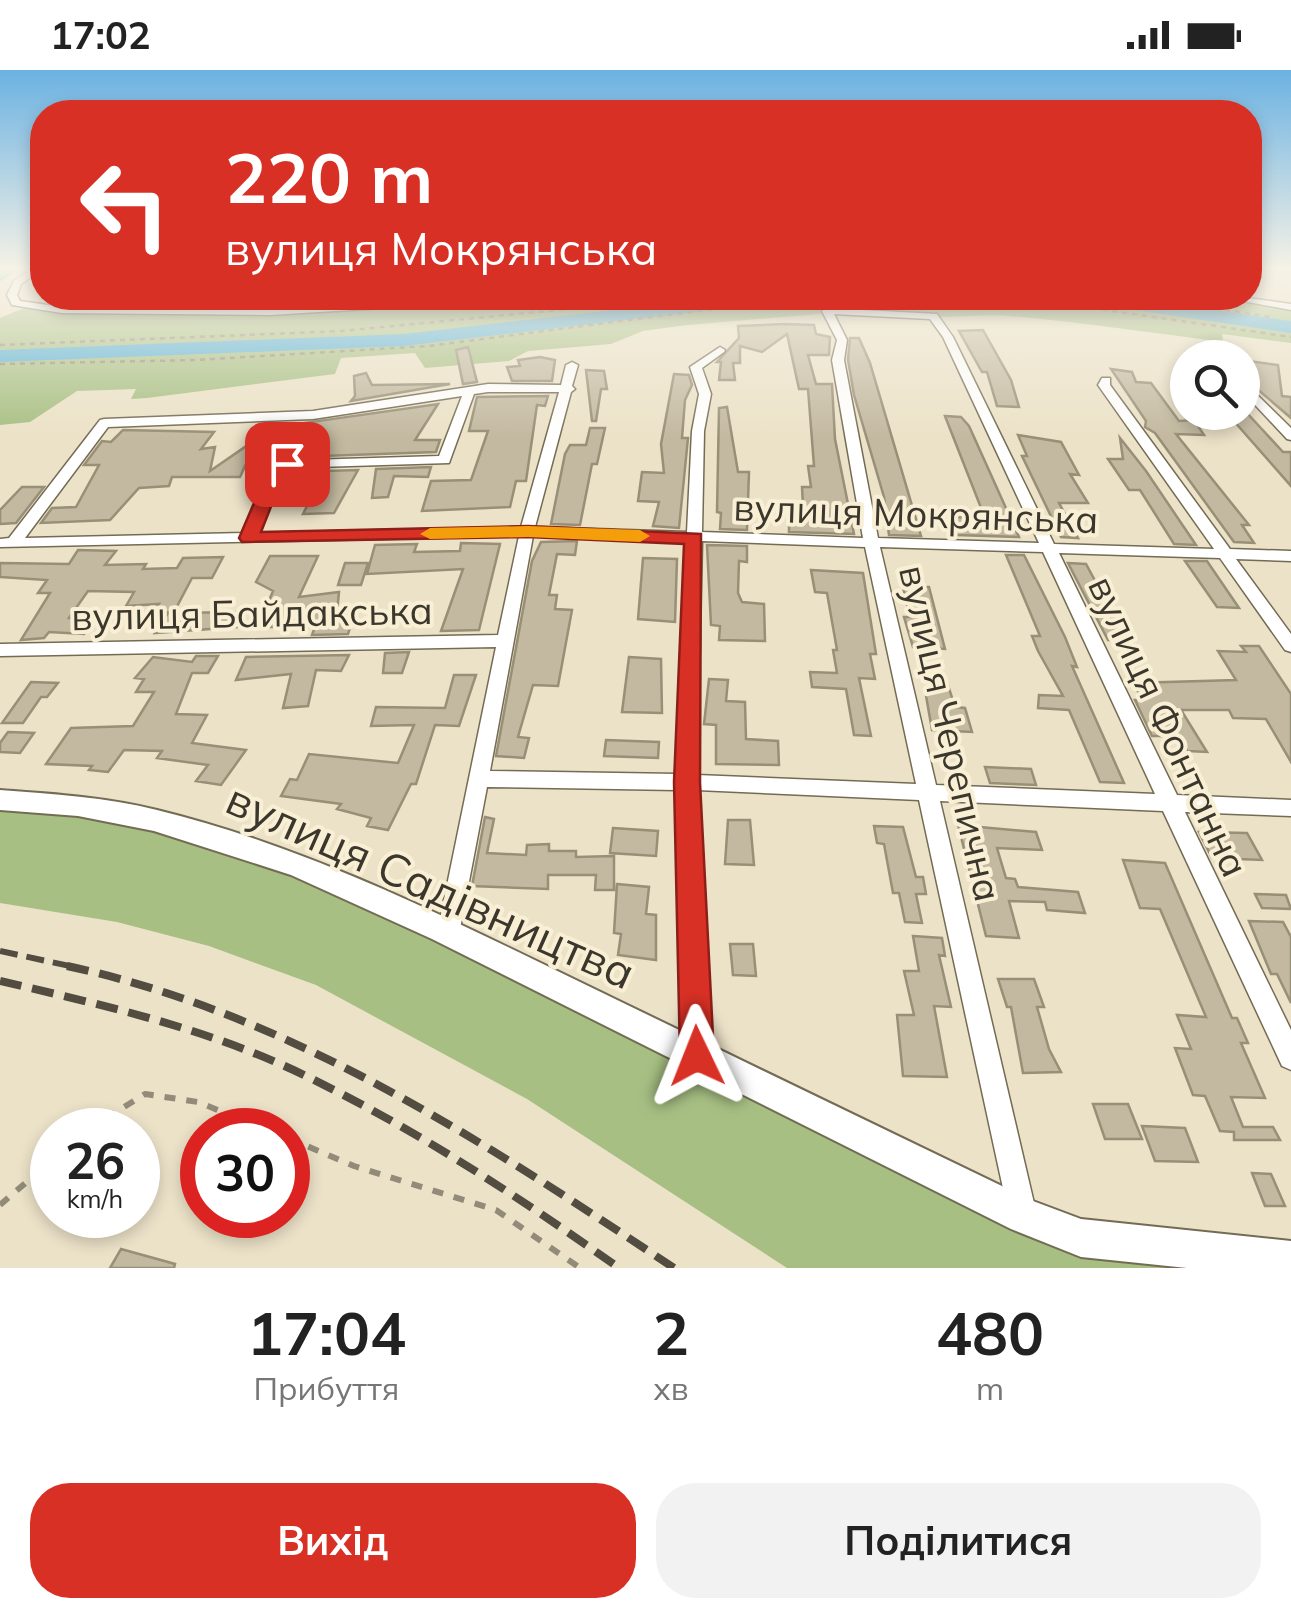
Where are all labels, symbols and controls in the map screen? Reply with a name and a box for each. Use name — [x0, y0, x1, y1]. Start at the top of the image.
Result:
text: 17:02 — [50, 11, 151, 59]
text: 220 m — [225, 133, 433, 221]
icon: left — [60, 140, 190, 270]
text: вулиця Мокрянська — [225, 220, 657, 276]
map controls — [1170, 340, 1260, 430]
button: search — [1170, 340, 1260, 430]
pin — [245, 422, 330, 507]
icon: arrive — [260, 437, 315, 492]
street label: вулиця Мокрянська — [733, 483, 1099, 543]
street label: вулиця Черепична — [889, 560, 1013, 906]
street label: вулиця Фонтанна — [1078, 568, 1260, 884]
street label: вулиця Байдакська — [71, 586, 433, 640]
street label: вулиця Садівництва — [218, 770, 644, 1000]
position arrow — [645, 1004, 749, 1108]
speed limit sign: 30 — [180, 1108, 310, 1238]
text: 26 — [65, 1129, 125, 1192]
text: km/h — [67, 1183, 123, 1214]
text: 17:04 — [247, 1295, 406, 1370]
text: 2 — [653, 1295, 689, 1370]
text: 480 — [936, 1295, 1044, 1370]
text: Прибуття — [253, 1368, 399, 1408]
text: хв — [653, 1368, 689, 1408]
text: m — [976, 1368, 1004, 1408]
button: Вихід — [30, 1483, 636, 1598]
button: Поділитися — [656, 1483, 1261, 1598]

